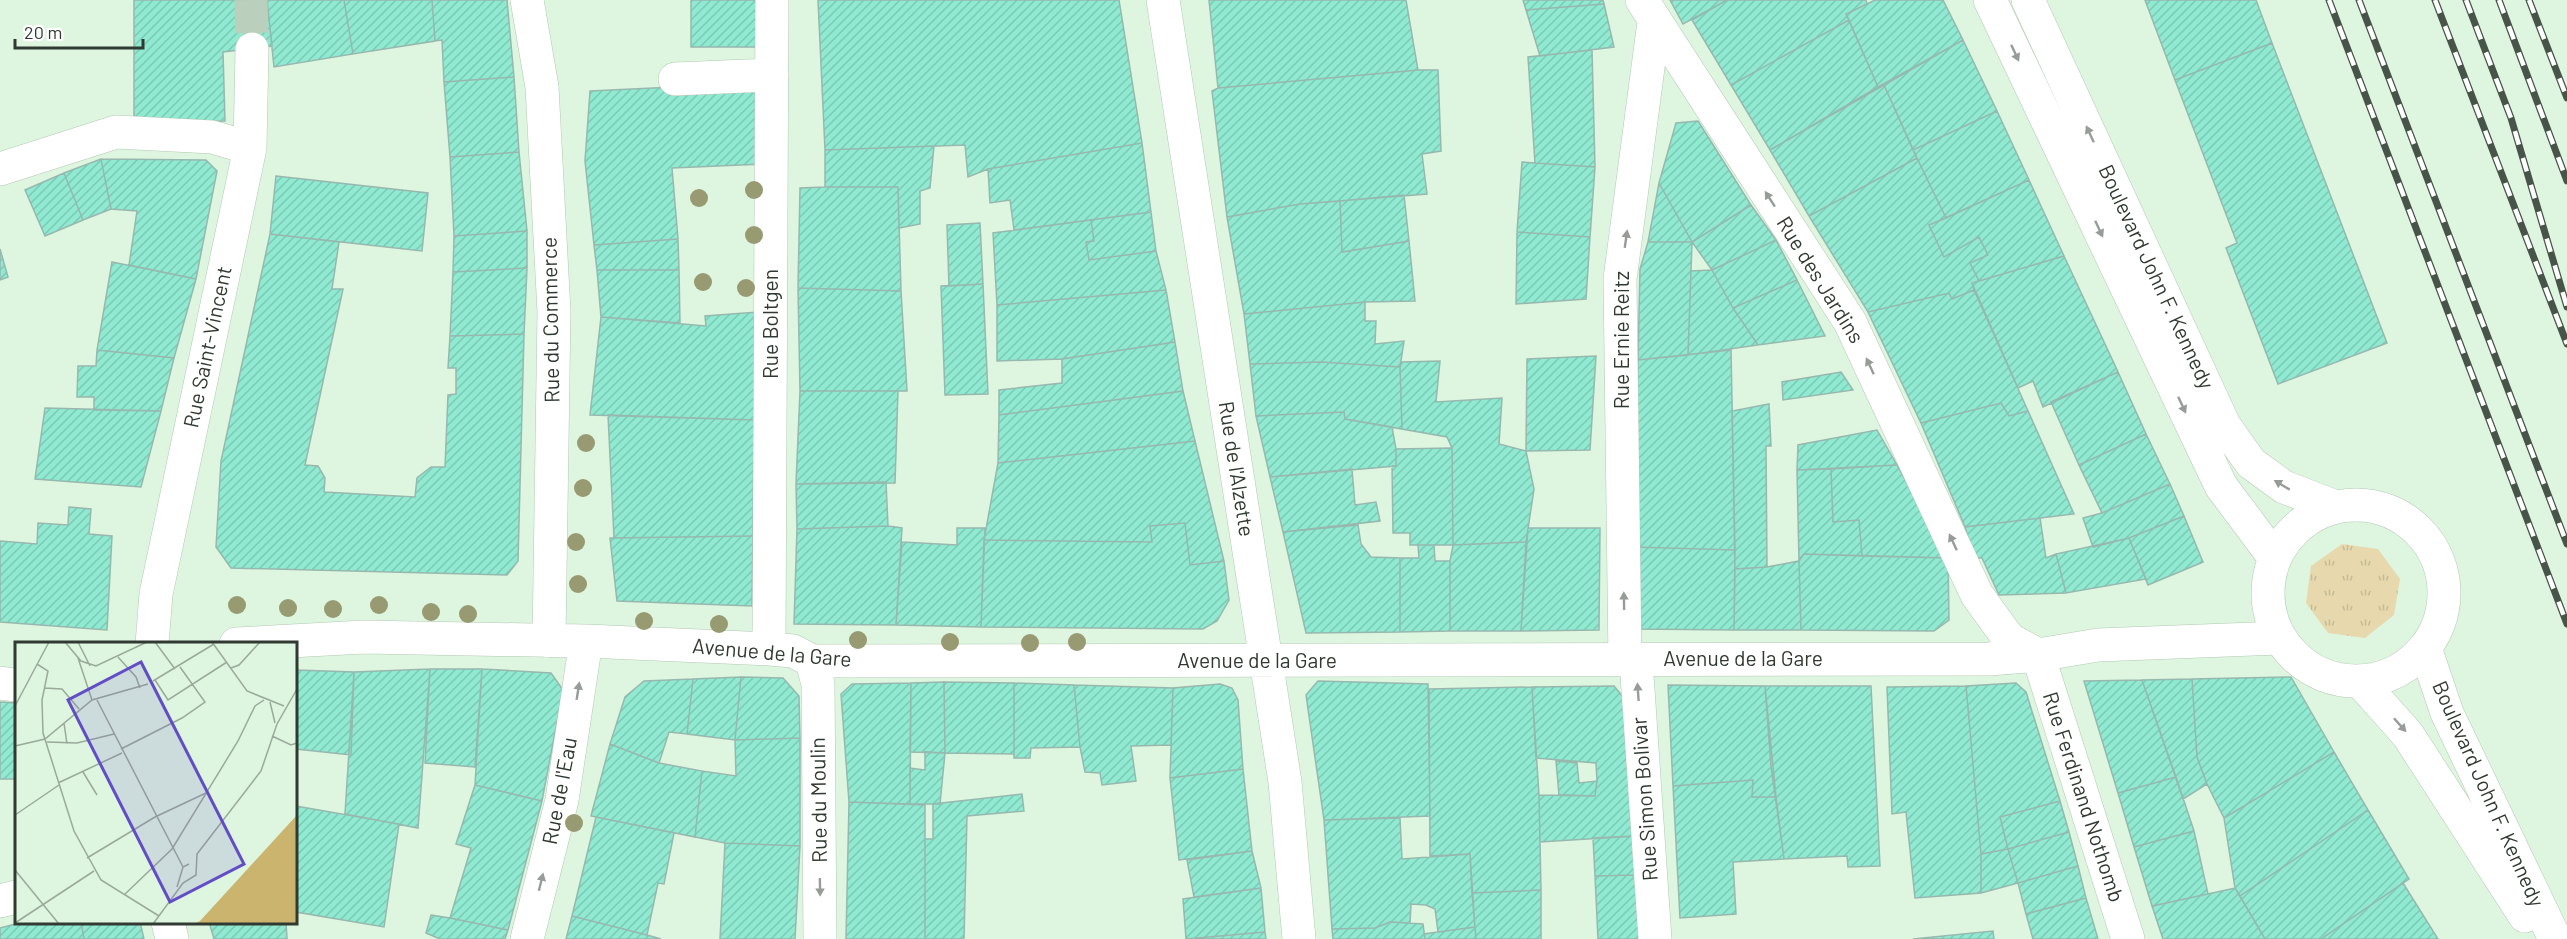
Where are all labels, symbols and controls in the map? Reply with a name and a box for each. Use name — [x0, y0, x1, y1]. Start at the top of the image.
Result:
scale bar — [15, 12, 142, 50]
text: 20 m — [24, 21, 62, 43]
one-way arrow — [2011, 44, 2020, 61]
one-way arrow — [2085, 125, 2094, 142]
street label: Boulevard John F. Kennedy — [2094, 160, 2221, 393]
one-way arrow — [1765, 191, 1776, 207]
street label: Rue des Jardins — [1772, 211, 1870, 347]
one-way arrow — [2094, 221, 2103, 238]
one-way arrow — [1621, 229, 1630, 248]
street label: Rue du Commerce — [536, 237, 563, 403]
street label: Rue Saint-Vincent — [177, 264, 236, 430]
street label: Rue Boltgen — [757, 269, 782, 379]
street label: Rue Ernie Reitz — [1608, 271, 1633, 409]
one-way arrow — [1866, 357, 1875, 374]
one-way arrow — [2178, 397, 2187, 414]
street label: Rue de l'Alzette — [1214, 399, 1261, 538]
one-way arrow — [2274, 479, 2290, 490]
one-way arrow — [1948, 534, 1957, 551]
one-way arrow — [1619, 592, 1629, 611]
street label: Avenue de la Gare — [691, 632, 853, 671]
inset map — [15, 642, 297, 924]
street label: Avenue de la Gare — [1663, 645, 1823, 670]
street label: Avenue de la Gare — [1177, 647, 1337, 672]
street label: Boulevard John F. Kennedy — [2428, 676, 2551, 911]
one-way arrow — [574, 681, 583, 700]
one-way arrow — [1633, 683, 1643, 702]
street label: Rue Ferdinand Nothomb — [2039, 688, 2130, 905]
street label: Rue Simon Bolivar — [1625, 716, 1662, 882]
one-way arrow — [2393, 718, 2407, 733]
street label: Rue de l'Eau — [536, 735, 581, 846]
street label: Rue du Moulin — [804, 737, 831, 863]
one-way arrow — [537, 873, 547, 891]
one-way arrow — [815, 877, 825, 896]

